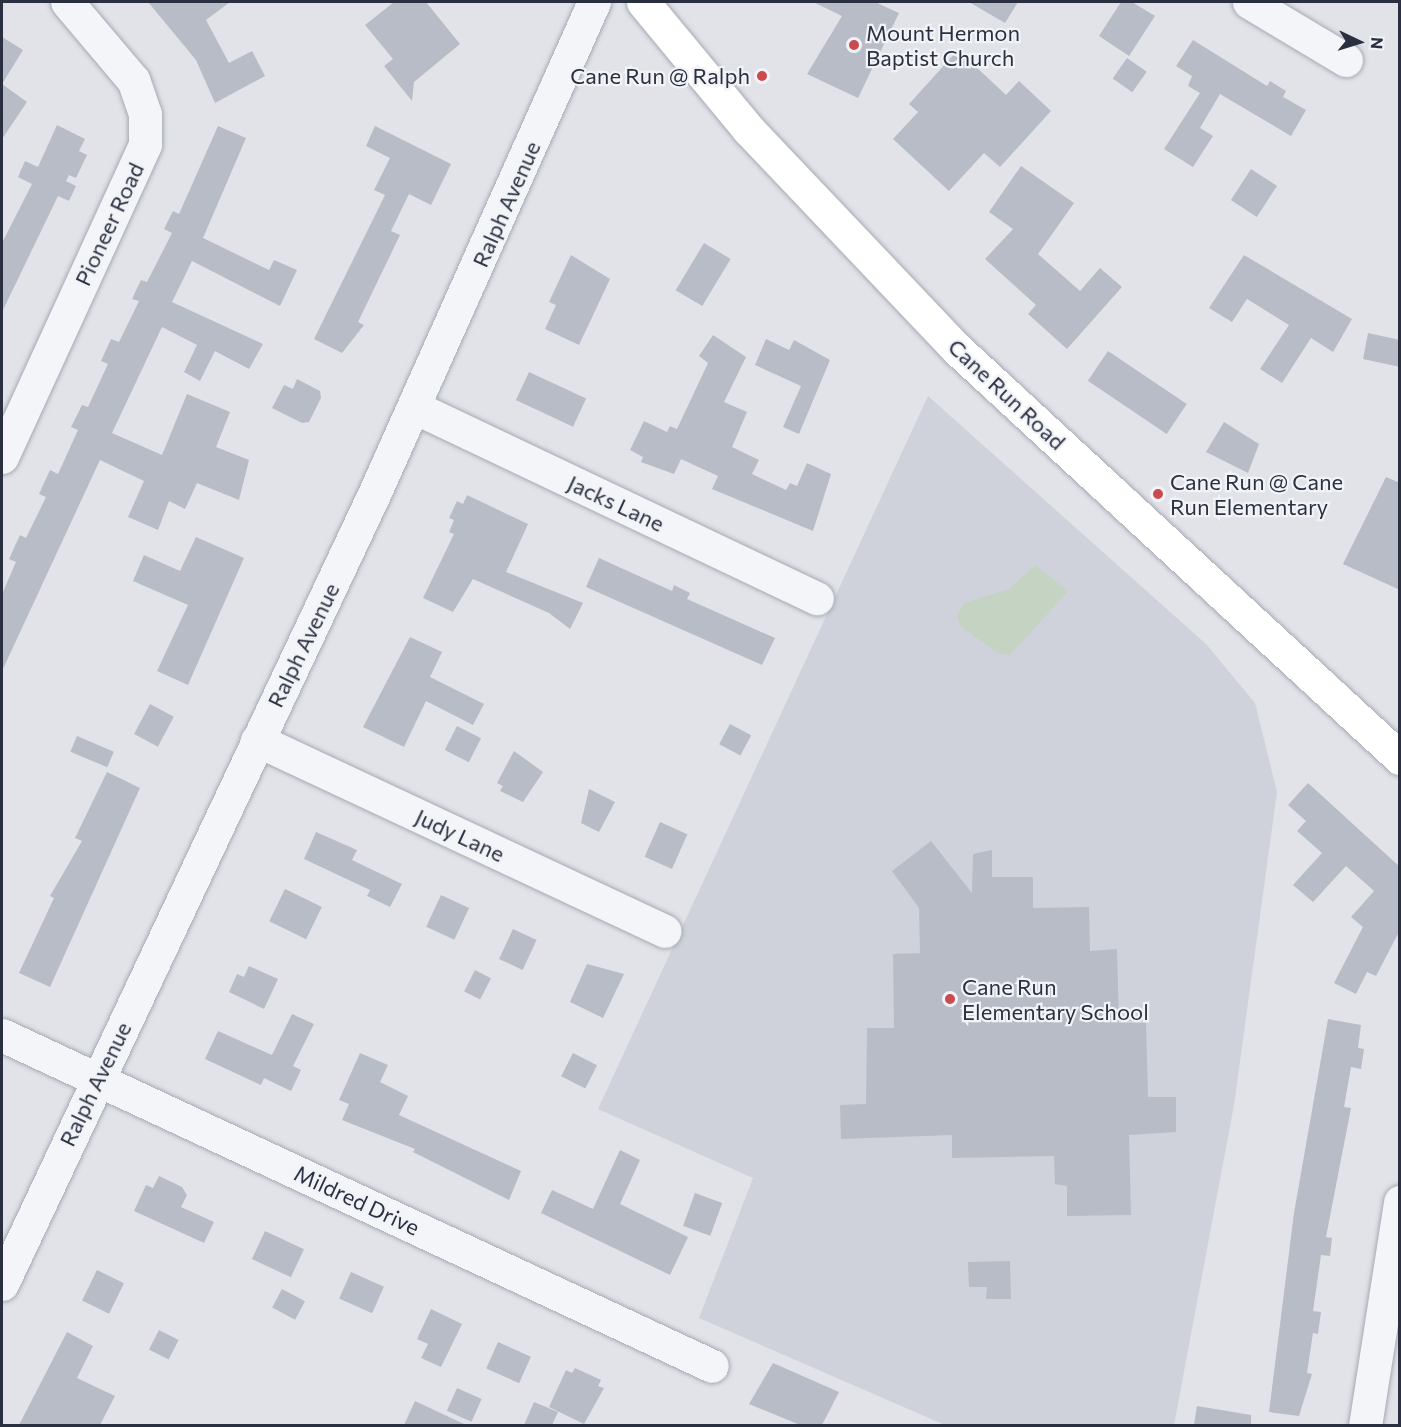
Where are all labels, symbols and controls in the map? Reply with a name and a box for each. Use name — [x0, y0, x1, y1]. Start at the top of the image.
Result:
north arrow — [1329, 12, 1389, 72]
place label: Mount Hermon Baptist Church — [866, 19, 1020, 70]
text: N — [1368, 37, 1387, 50]
marker: Mount Hermon Baptist Church — [847, 38, 861, 52]
place label: Cane Run @ Ralph — [570, 63, 750, 89]
marker: Cane Run @ Ralph — [755, 69, 769, 83]
street label: Ralph Avenue — [466, 137, 546, 271]
street label: Pioneer Road — [69, 158, 149, 290]
street label: Cane Run Road — [943, 333, 1071, 455]
place label: Cane Run @ Cane Run Elementary — [1170, 468, 1343, 520]
street label: Jacks Lane — [564, 469, 668, 537]
marker: Cane Run @ Cane Run Elementary — [1151, 487, 1165, 501]
street label: Ralph Avenue — [262, 579, 344, 711]
street label: Judy Lane — [411, 803, 509, 867]
place label: Cane Run Elementary School — [962, 973, 1149, 1024]
marker: Cane Run Elementary School — [943, 992, 957, 1006]
street label: Ralph Avenue — [54, 1018, 136, 1150]
street label: Mildred Drive — [290, 1159, 424, 1241]

